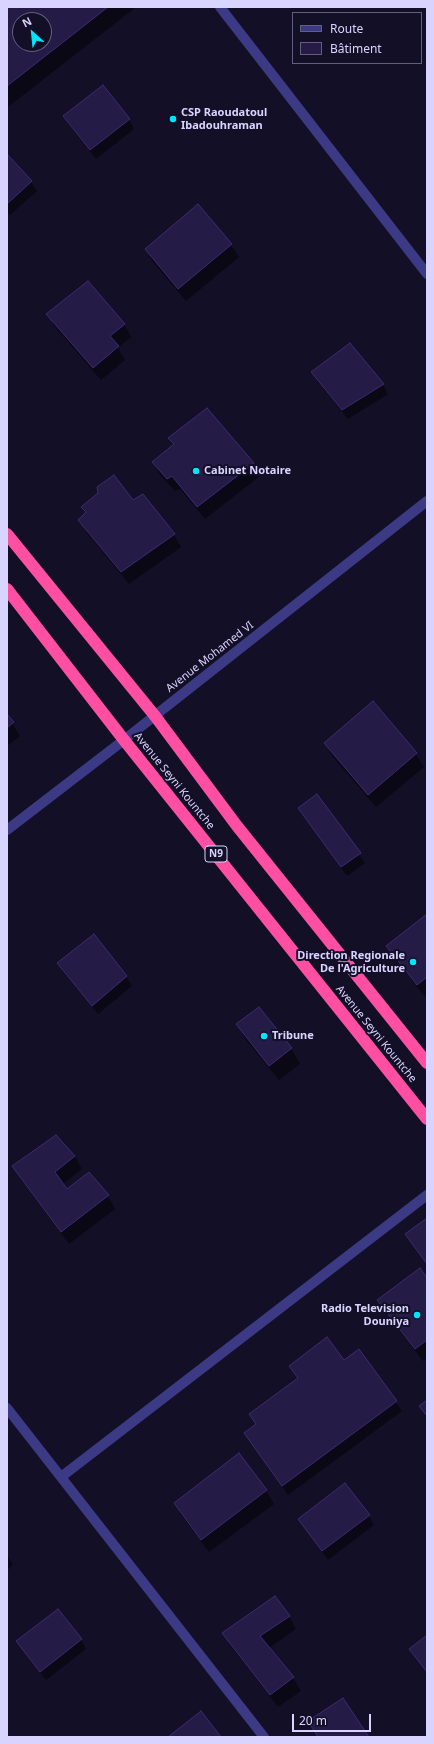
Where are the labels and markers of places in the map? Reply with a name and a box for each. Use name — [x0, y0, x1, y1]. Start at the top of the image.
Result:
place label: CSP Raoudatoul Ibadouhraman — [181, 106, 267, 132]
marker: CSP Raoudatoul Ibadouhraman — [168, 114, 178, 124]
place label: Cabinet Notaire — [204, 464, 291, 478]
marker: Cabinet Notaire — [191, 466, 201, 476]
place label: Direction Regionale De l'Agriculture — [297, 949, 405, 975]
marker: Direction Regionale De l'Agriculture — [408, 957, 418, 967]
place label: Tribune — [272, 1029, 314, 1043]
marker: Tribune — [259, 1031, 269, 1041]
place label: Radio Television Douniya — [321, 1302, 409, 1328]
marker: Radio Television Douniya — [412, 1310, 422, 1320]

